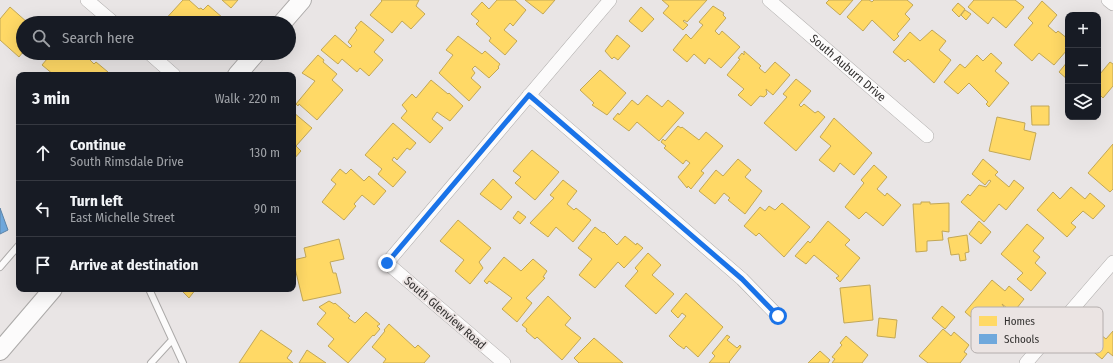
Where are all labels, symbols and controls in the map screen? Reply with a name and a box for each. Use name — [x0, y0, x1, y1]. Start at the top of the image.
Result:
map controls — [1065, 12, 1101, 120]
button: + — [1065, 12, 1101, 48]
search box — [16, 16, 296, 60]
icon: search — [30, 27, 52, 49]
text: Search here — [62, 29, 134, 47]
street label: South Auburn Drive — [807, 31, 889, 104]
button: − — [1065, 48, 1101, 84]
button: layers — [1065, 84, 1101, 120]
text: 3 min — [32, 88, 70, 109]
text: Walk · 220 m — [215, 91, 280, 106]
text: Continue — [70, 136, 126, 154]
icon: ahead — [32, 142, 54, 164]
text: 130 m — [249, 145, 280, 160]
text: South Rimsdale Drive — [70, 154, 184, 169]
text: Turn left — [70, 192, 123, 210]
icon: left — [32, 198, 54, 220]
text: 90 m — [254, 201, 280, 216]
text: East Michelle Street — [70, 210, 175, 225]
icon: arrive — [32, 254, 54, 276]
route end — [378, 254, 396, 272]
text: Arrive at destination — [70, 256, 198, 274]
street label: South Glenview Road — [401, 274, 489, 352]
route start — [769, 307, 787, 325]
legend — [971, 307, 1103, 353]
text: Homes — [1004, 315, 1035, 328]
text: Schools — [1004, 333, 1039, 346]

